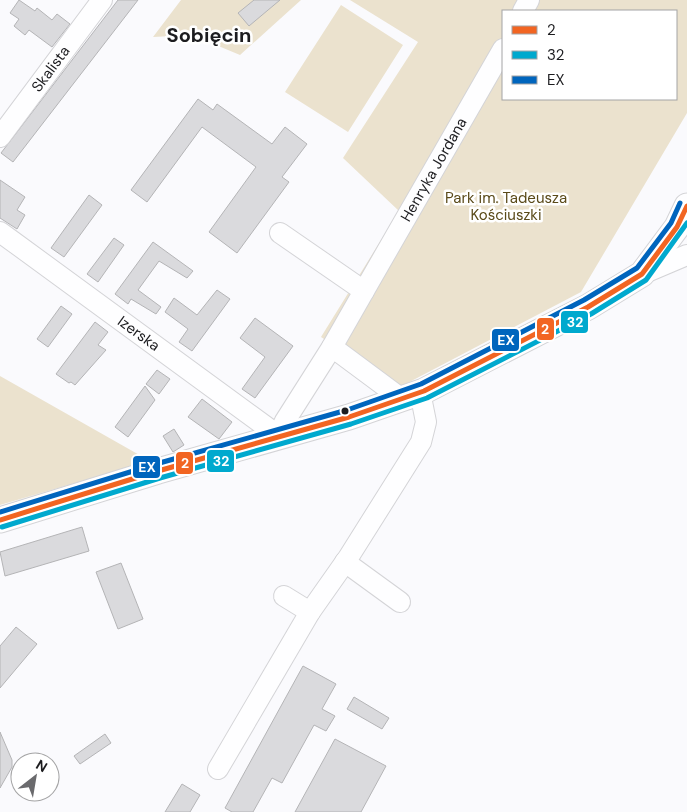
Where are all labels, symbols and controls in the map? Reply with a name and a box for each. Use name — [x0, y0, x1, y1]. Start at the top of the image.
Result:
legend — [502, 10, 677, 100]
text: 2 — [547, 20, 556, 40]
district label: Sobięcin — [167, 22, 251, 48]
street label: Skalista — [27, 42, 74, 96]
text: 32 — [547, 45, 565, 65]
text: EX — [547, 70, 565, 90]
street label: Henryka Jordana — [396, 114, 472, 225]
park label: Park im. Tadeusza Kościuszki — [445, 188, 567, 225]
line badge: 32 — [560, 310, 589, 334]
street label: Izerska — [114, 311, 164, 356]
text: 32 — [567, 313, 583, 331]
line badge: 2 — [536, 317, 555, 341]
text: 2 — [541, 320, 549, 338]
line badge: EX — [491, 328, 520, 352]
text: EX — [497, 331, 515, 349]
unlabelled marker — [340, 406, 350, 416]
line badge: 32 — [206, 449, 235, 473]
line badge: 2 — [175, 451, 194, 475]
text: 32 — [213, 452, 229, 470]
text: 2 — [181, 454, 189, 472]
line badge: EX — [132, 455, 161, 479]
text: EX — [138, 458, 156, 476]
north arrow — [10, 752, 60, 802]
text: N — [33, 756, 51, 776]

